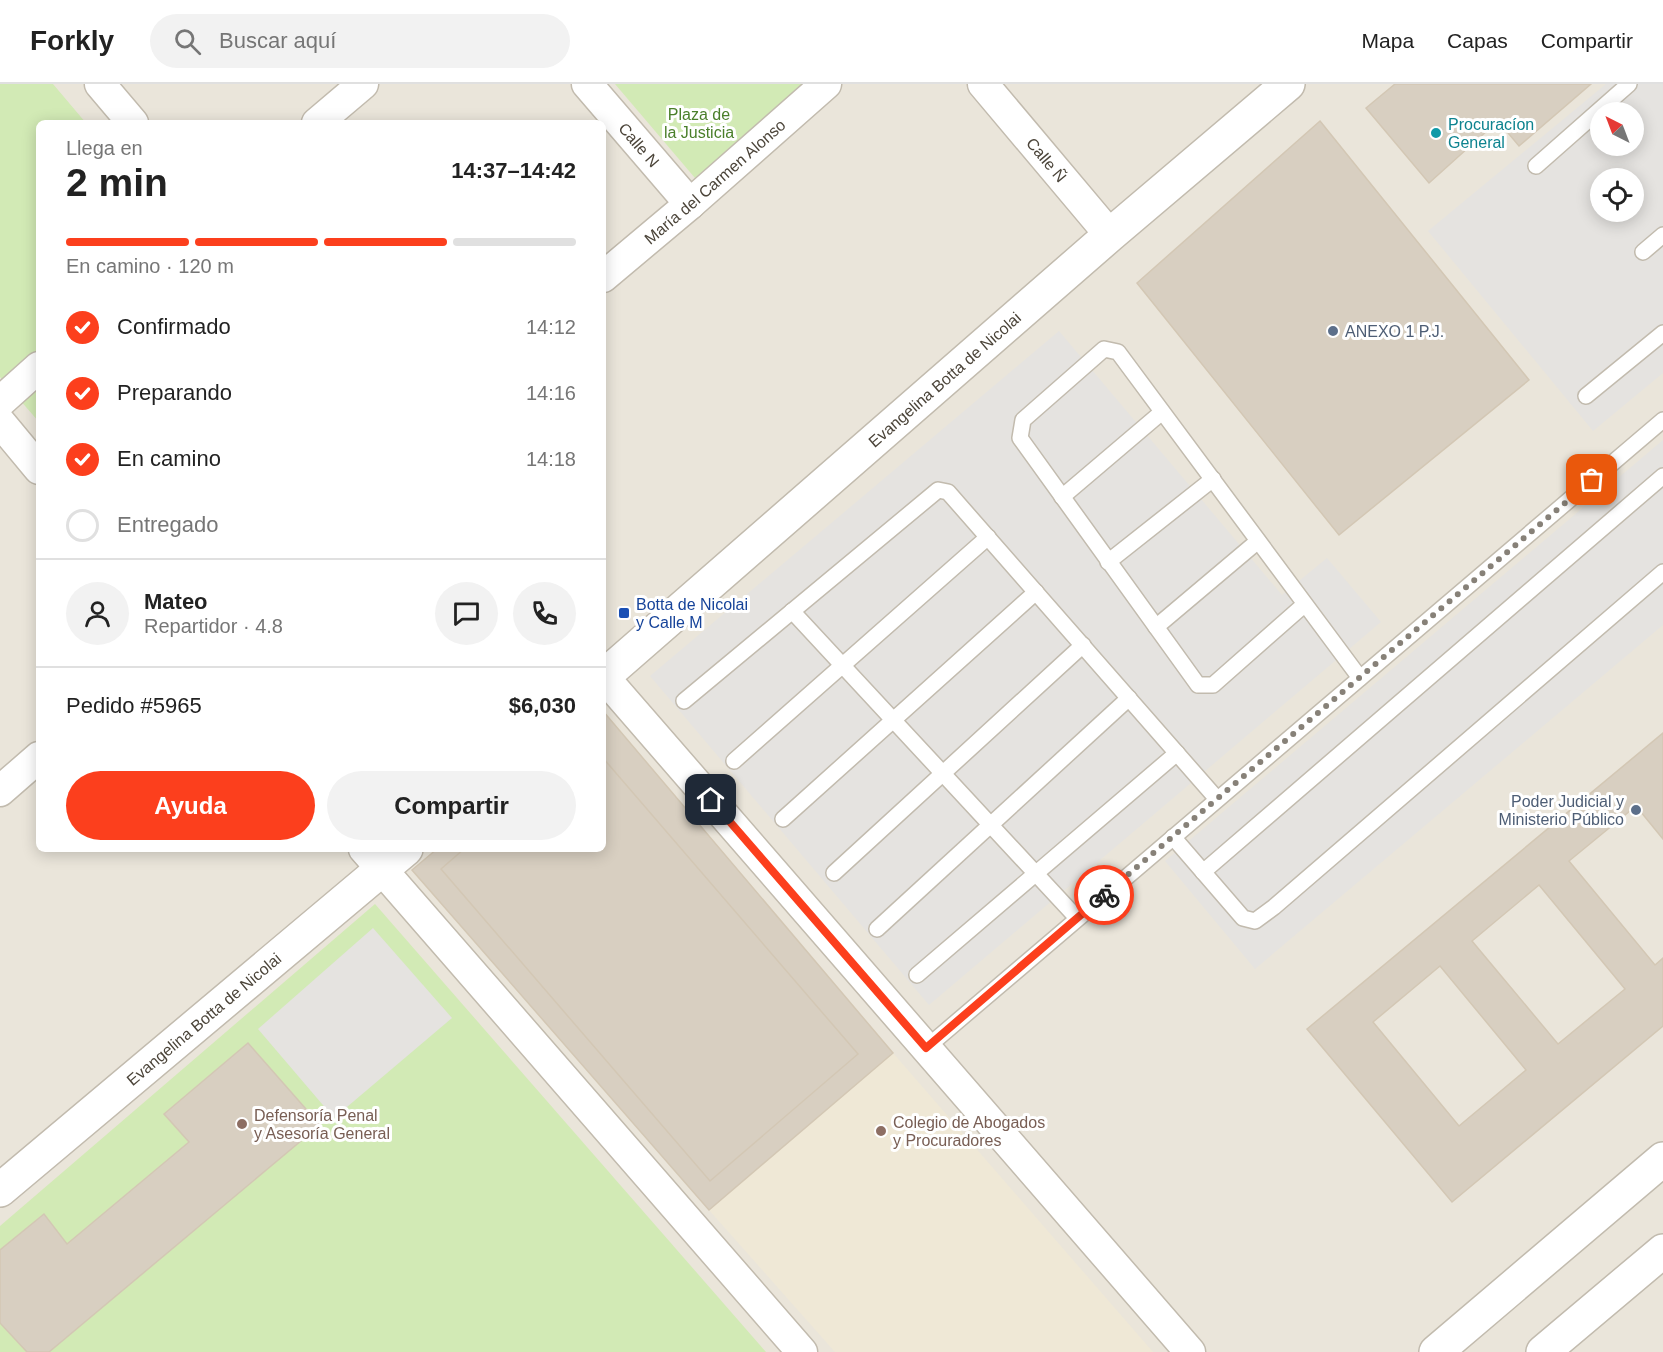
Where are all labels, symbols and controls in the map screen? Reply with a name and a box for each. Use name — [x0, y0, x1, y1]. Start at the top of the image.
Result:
search box — [150, 14, 570, 68]
text: Forkly — [30, 25, 114, 56]
icon: search — [171, 25, 204, 58]
text: Buscar aquí — [219, 28, 336, 53]
text: Mapa — [1362, 29, 1414, 52]
text: Capas — [1447, 29, 1508, 52]
text: Compartir — [1541, 29, 1633, 52]
north arrow — [1590, 102, 1644, 156]
map controls — [1590, 102, 1644, 222]
park label: Plaza de la Justicia — [664, 106, 734, 141]
street label: María del Carmen Alonso — [641, 116, 789, 247]
place label: Procuracíon General — [1448, 116, 1534, 151]
street label: Calle N — [615, 120, 662, 170]
marker: Procuracíon General — [1429, 126, 1443, 140]
street label: Calle Ñ — [1023, 135, 1071, 186]
text: Llega en — [66, 137, 143, 159]
text: 14:37–14:42 — [451, 158, 576, 183]
text: 2 min — [66, 161, 168, 204]
button: locate — [1590, 168, 1644, 222]
text: En camino · 120 m — [66, 255, 234, 277]
street label: Evangelina Botta de Nicolai — [865, 309, 1024, 450]
icon: check — [66, 311, 99, 344]
text: Confirmado — [117, 314, 231, 339]
text: 14:12 — [526, 316, 576, 338]
place label: ANEXO 1 P.J. — [1345, 323, 1444, 340]
marker: ANEXO 1 P.J. — [1326, 324, 1340, 338]
icon: check — [66, 377, 99, 410]
text: Preparando — [117, 380, 232, 405]
text: 14:16 — [526, 382, 576, 404]
icon: check — [66, 443, 99, 476]
text: En camino — [117, 446, 221, 471]
text: 14:18 — [526, 448, 576, 470]
pin — [1566, 454, 1617, 505]
icon: bag — [1575, 463, 1608, 496]
text: Entregado — [117, 512, 219, 537]
button: person — [66, 582, 129, 645]
button: chat — [435, 582, 498, 645]
button: phone — [513, 582, 576, 645]
text: Mateo — [144, 589, 208, 614]
place label: Botta de Nicolai y Calle M — [636, 596, 748, 631]
marker: Botta de Nicolai y Calle M — [617, 606, 631, 620]
text: Repartidor · 4.8 — [144, 615, 283, 637]
text: Pedido #5965 — [66, 693, 202, 718]
text: $6,030 — [509, 693, 576, 718]
button: Ayuda — [66, 771, 315, 840]
button: Compartir — [327, 771, 576, 840]
pin — [685, 774, 736, 825]
icon: home — [694, 783, 727, 816]
place label: Poder Judicial y Ministerio Público — [1499, 793, 1624, 828]
marker: Poder Judicial y Ministerio Público — [1629, 803, 1643, 817]
courier — [1074, 865, 1134, 925]
icon: bike — [1088, 879, 1121, 912]
street label: Evangelina Botta de Nicolai — [124, 950, 284, 1089]
place label: Defensoría Penal y Asesoría General — [254, 1107, 390, 1142]
place label: Colegio de Abogados y Procuradores — [893, 1114, 1045, 1149]
marker: Defensoría Penal y Asesoría General — [235, 1117, 249, 1131]
marker: Colegio de Abogados y Procuradores — [874, 1124, 888, 1138]

